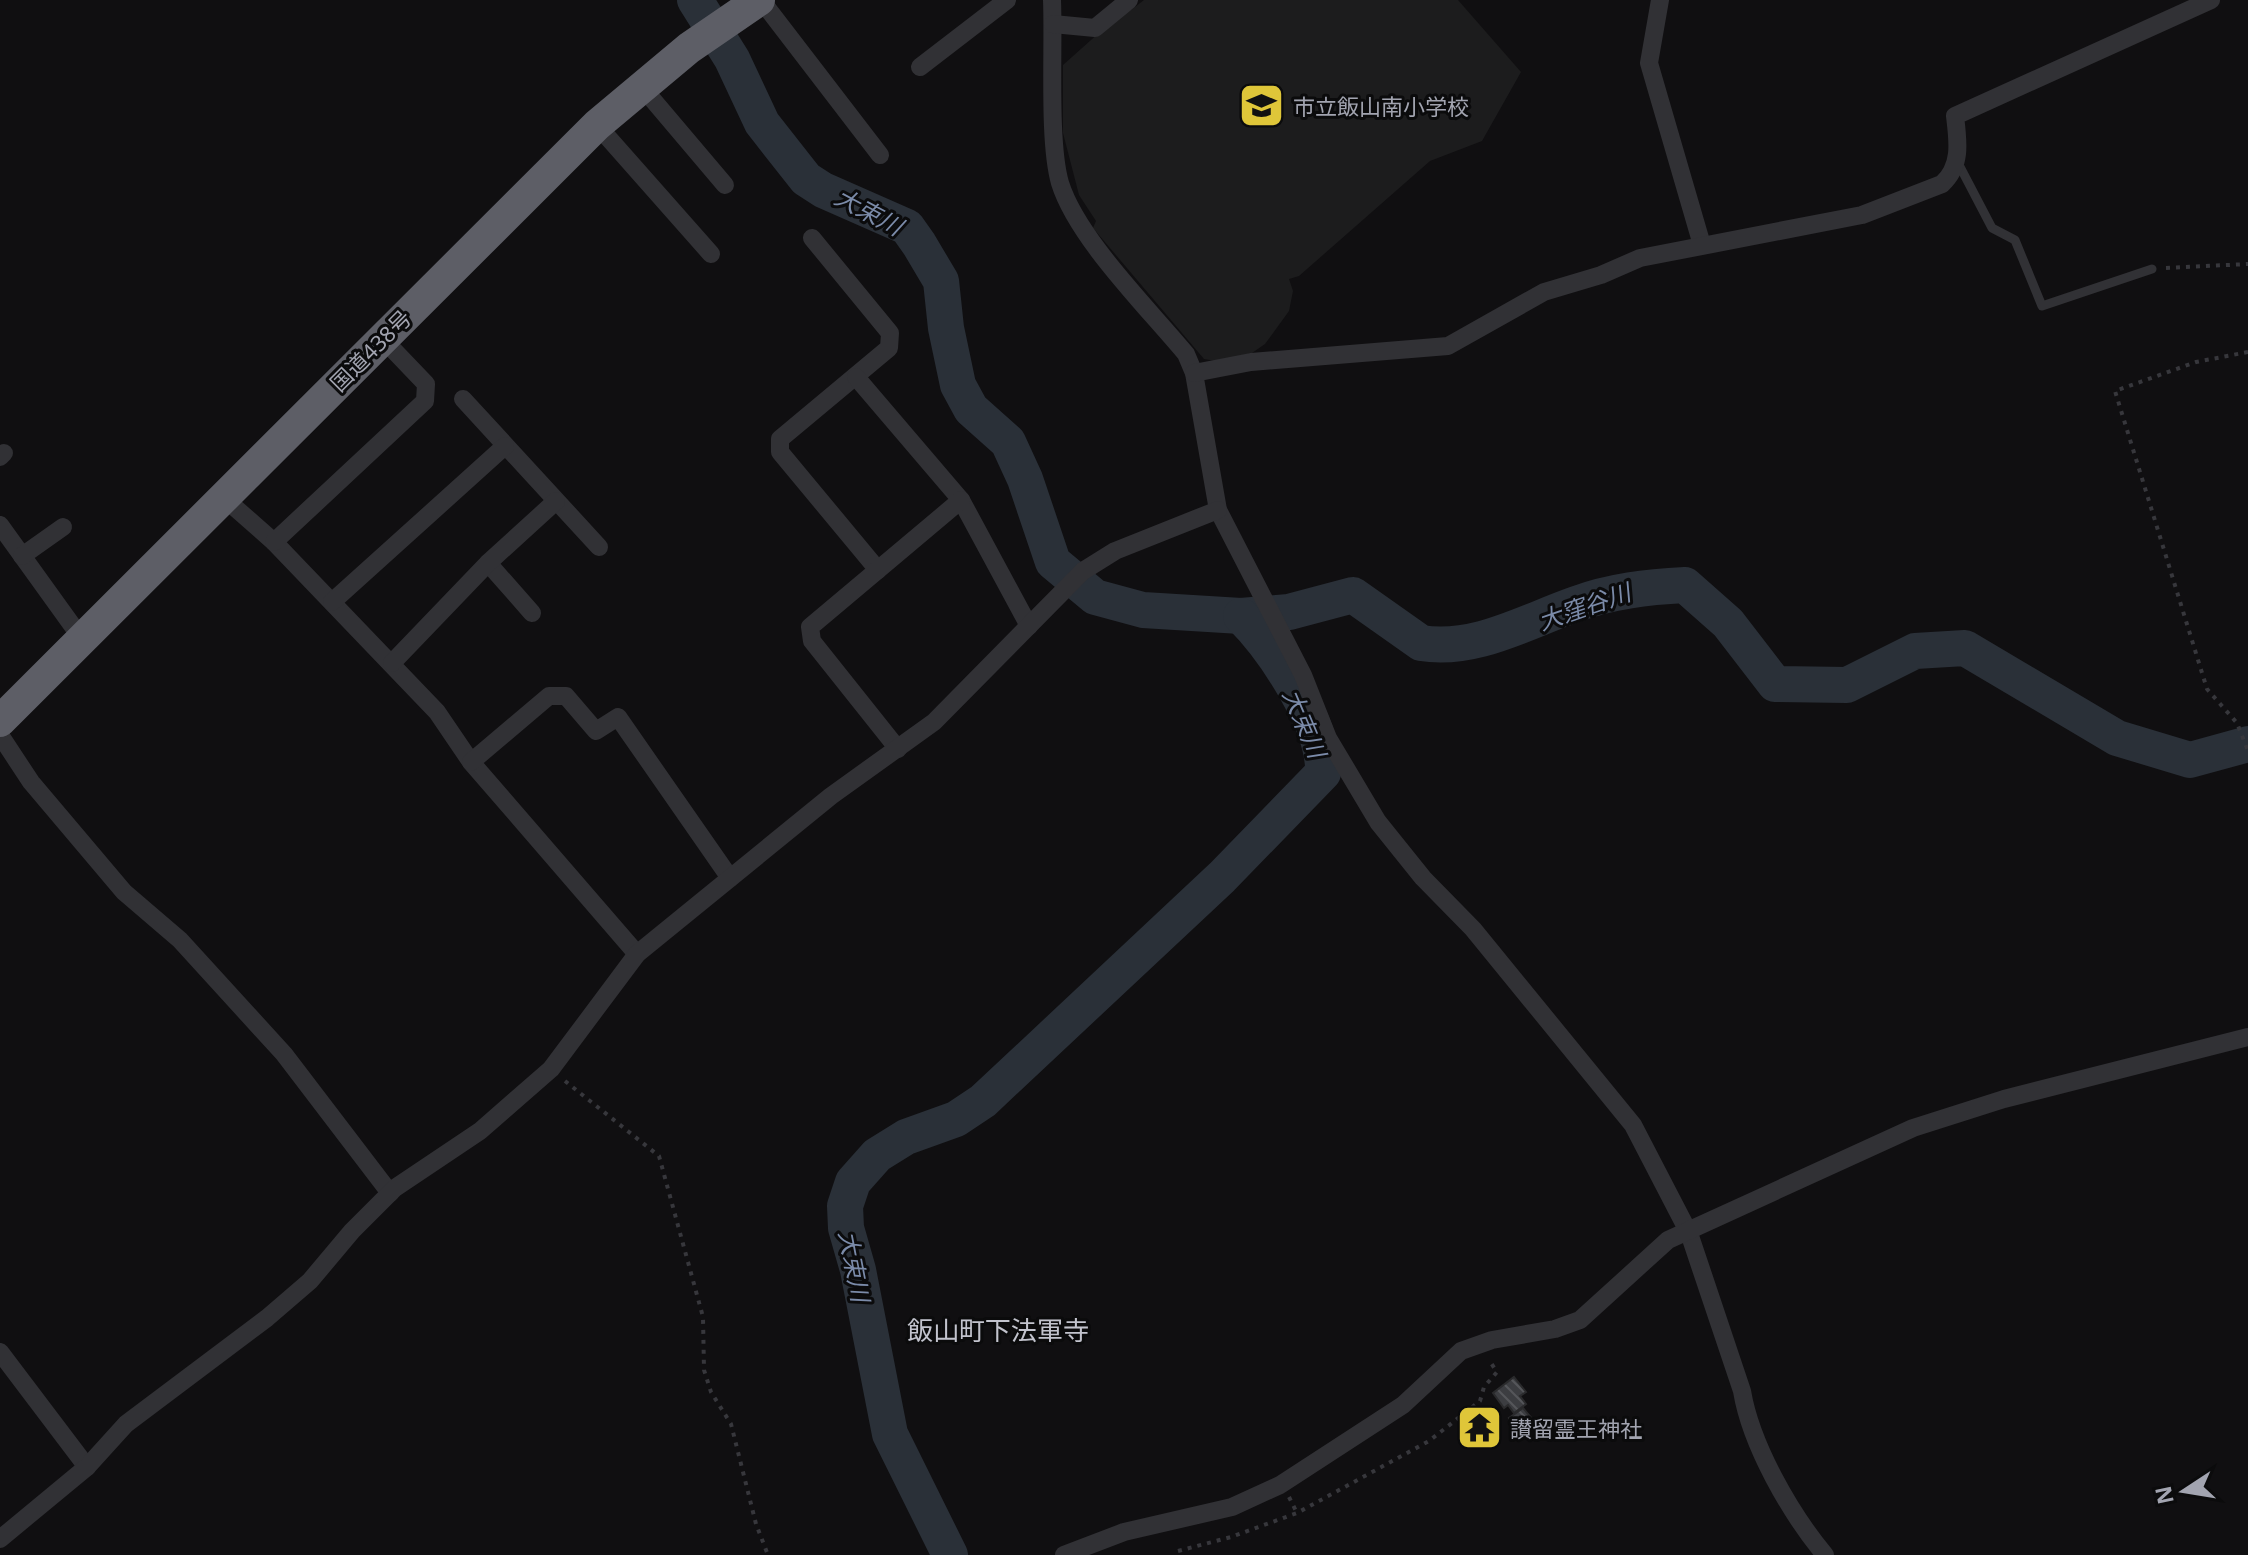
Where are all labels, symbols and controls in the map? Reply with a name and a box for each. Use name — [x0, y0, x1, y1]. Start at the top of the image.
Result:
school or university icon: 市立飯山南小学校 — [1238, 82, 1286, 130]
place label: 市立飯山南小学校 — [1293, 91, 1469, 121]
water label: 大束川 — [829, 180, 911, 244]
street label: 国道438号 — [323, 303, 417, 397]
water label: 大窪谷川 — [1533, 574, 1638, 637]
water label: 大束川 — [1276, 683, 1335, 765]
water label: 大束川 — [832, 1228, 879, 1307]
district label: 飯山町下法軍寺 — [907, 1312, 1089, 1348]
temple icon: 讃留霊王神社 — [1455, 1404, 1503, 1452]
place label: 讃留霊王神社 — [1510, 1413, 1642, 1443]
north arrow — [2144, 1451, 2224, 1531]
text: N — [2147, 1483, 2180, 1507]

